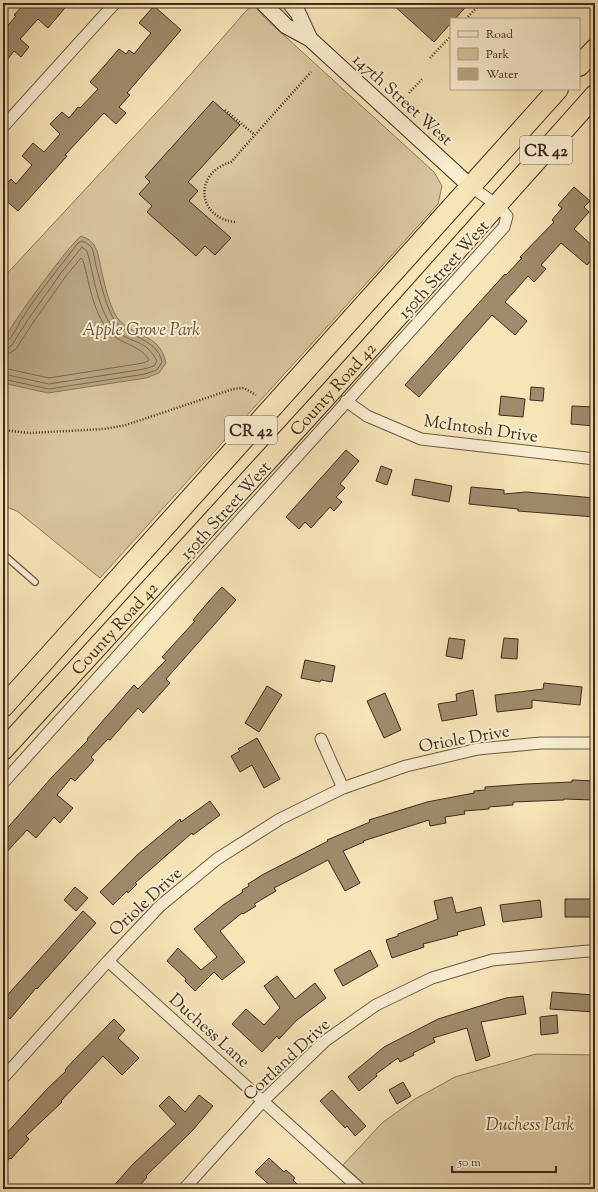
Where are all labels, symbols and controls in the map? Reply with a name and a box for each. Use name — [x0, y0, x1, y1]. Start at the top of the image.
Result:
legend — [450, 18, 580, 90]
text: Road — [486, 26, 513, 44]
text: Park — [486, 46, 509, 64]
street label: 147th Street West — [346, 49, 457, 152]
text: Water — [486, 66, 519, 84]
road number: CR 42 — [520, 136, 572, 164]
street label: 150th Street West — [394, 216, 495, 325]
park label: Apple Grove Park — [82, 319, 200, 343]
street label: County Road 42 — [286, 338, 383, 442]
street label: McIntosh Drive — [422, 410, 539, 450]
road number: CR 42 — [225, 416, 277, 444]
street label: 150th Street West — [176, 457, 277, 566]
street label: County Road 42 — [67, 578, 165, 681]
street label: Oriole Drive — [417, 720, 512, 760]
street label: Oriole Drive — [105, 862, 188, 943]
street label: Duchess Lane — [163, 989, 254, 1074]
street label: Cortland Drive — [238, 1014, 336, 1107]
park label: Duchess Park — [486, 1114, 575, 1138]
scale bar — [452, 1148, 556, 1174]
text: 50 m — [457, 1154, 481, 1172]

